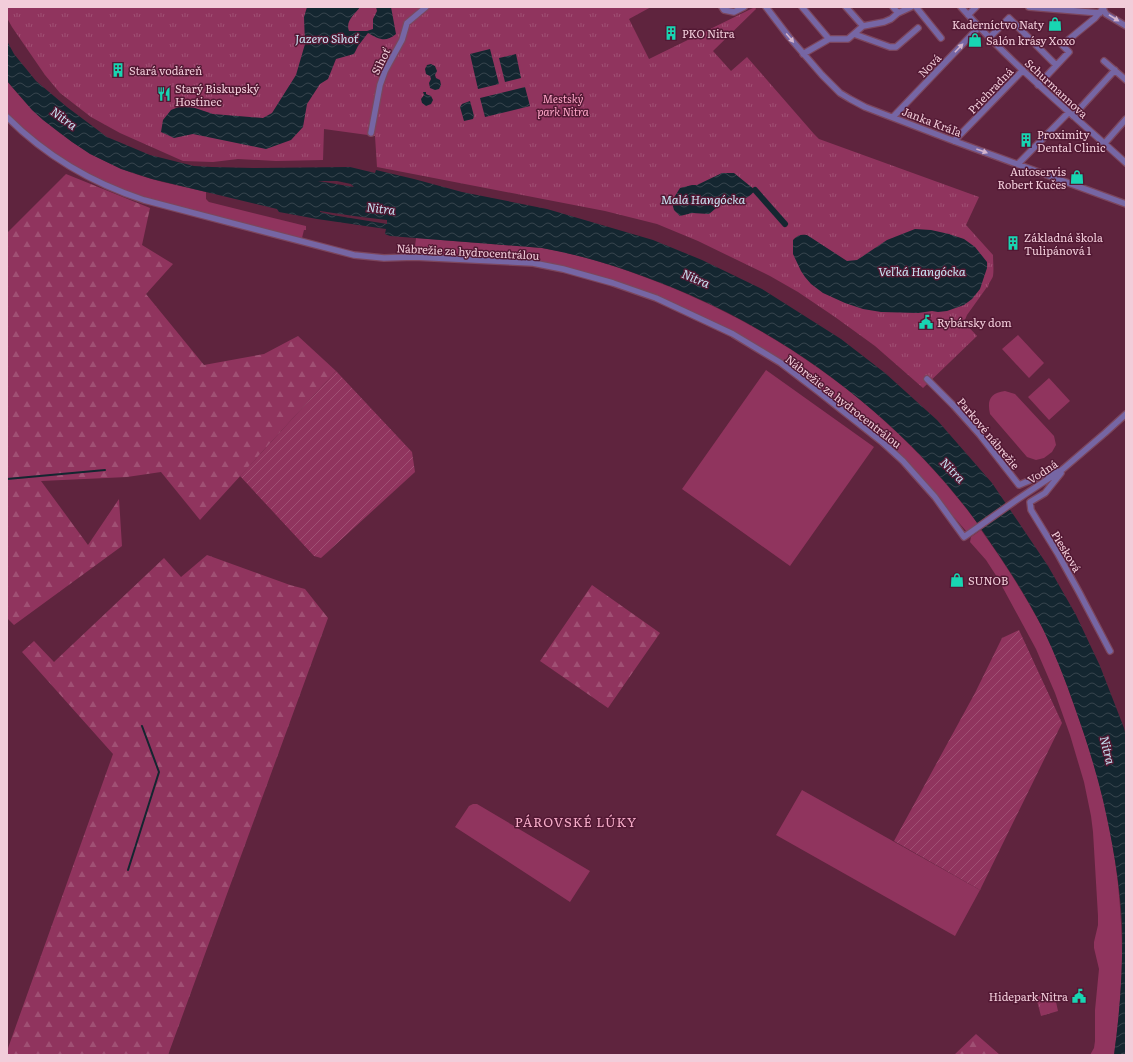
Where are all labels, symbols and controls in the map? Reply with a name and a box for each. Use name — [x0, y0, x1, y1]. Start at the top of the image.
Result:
one-way arrow — [1108, 15, 1120, 22]
place label: Kaderníctvo Naty — [952, 16, 1045, 32]
shop icon: Kaderníctvo Naty — [1047, 16, 1063, 32]
building icon: PKO Nitra — [663, 25, 679, 41]
place label: PKO Nitra — [682, 25, 735, 41]
water label: Jazero Sihoť — [295, 29, 359, 47]
one-way arrow — [785, 32, 794, 43]
shop icon: Salón krásy Xoxo — [967, 32, 983, 48]
place label: Salón krásy Xoxo — [986, 32, 1075, 48]
one-way arrow — [954, 43, 964, 53]
street label: Sihoť — [367, 44, 394, 77]
street label: Nová — [914, 50, 944, 80]
street label: Schurmannova — [1022, 55, 1092, 121]
building icon: Stará vodáreň — [110, 62, 126, 78]
place label: Stará vodáreň — [129, 62, 202, 78]
street label: Priehradná — [964, 63, 1016, 117]
place label: Starý Biskupský Hostinec — [175, 80, 260, 109]
restaurant icon: Starý Biskupský Hostinec — [156, 86, 172, 102]
park label: Mestský park Nitra — [537, 90, 590, 119]
water label: Nitra — [47, 102, 81, 134]
street label: Janka Kráľa — [900, 102, 964, 140]
place label: Proximity Dental Clinic — [1037, 126, 1106, 155]
building icon: Proximity Dental Clinic — [1018, 132, 1034, 148]
one-way arrow — [976, 148, 988, 154]
place label: Autoservis Robert Kučes — [997, 163, 1066, 192]
shop icon: Autoservis Robert Kučes — [1069, 169, 1085, 185]
water label: Malá Hangócka — [661, 190, 745, 208]
water label: Nitra — [366, 197, 397, 219]
place label: Základná škola Tulipánová 1 — [1024, 229, 1103, 258]
building icon: Základná škola Tulipánová 1 — [1005, 235, 1021, 251]
street label: Nábrežie za hydrocentrálou — [396, 239, 540, 263]
water label: Veľká Hangócka — [878, 262, 966, 280]
water label: Nitra — [679, 264, 713, 292]
public building icon: Rybársky dom — [918, 314, 934, 330]
place label: Rybársky dom — [937, 314, 1012, 330]
street label: Nábrežie za hydrocentrálou — [783, 351, 905, 451]
street label: Parkové nábrežie — [954, 394, 1024, 473]
water label: Nitra — [936, 453, 970, 487]
street label: Vodná — [1024, 455, 1060, 487]
street label: Piesková — [1048, 527, 1086, 575]
shop icon: SUNOB — [949, 572, 965, 588]
place label: SUNOB — [968, 572, 1008, 588]
water label: Nitra — [1096, 734, 1120, 766]
district label: PÁROVSKÉ LÚKY — [515, 812, 637, 831]
place label: Hidepark Nitra — [989, 988, 1068, 1004]
public building icon: Hidepark Nitra — [1071, 988, 1087, 1004]

